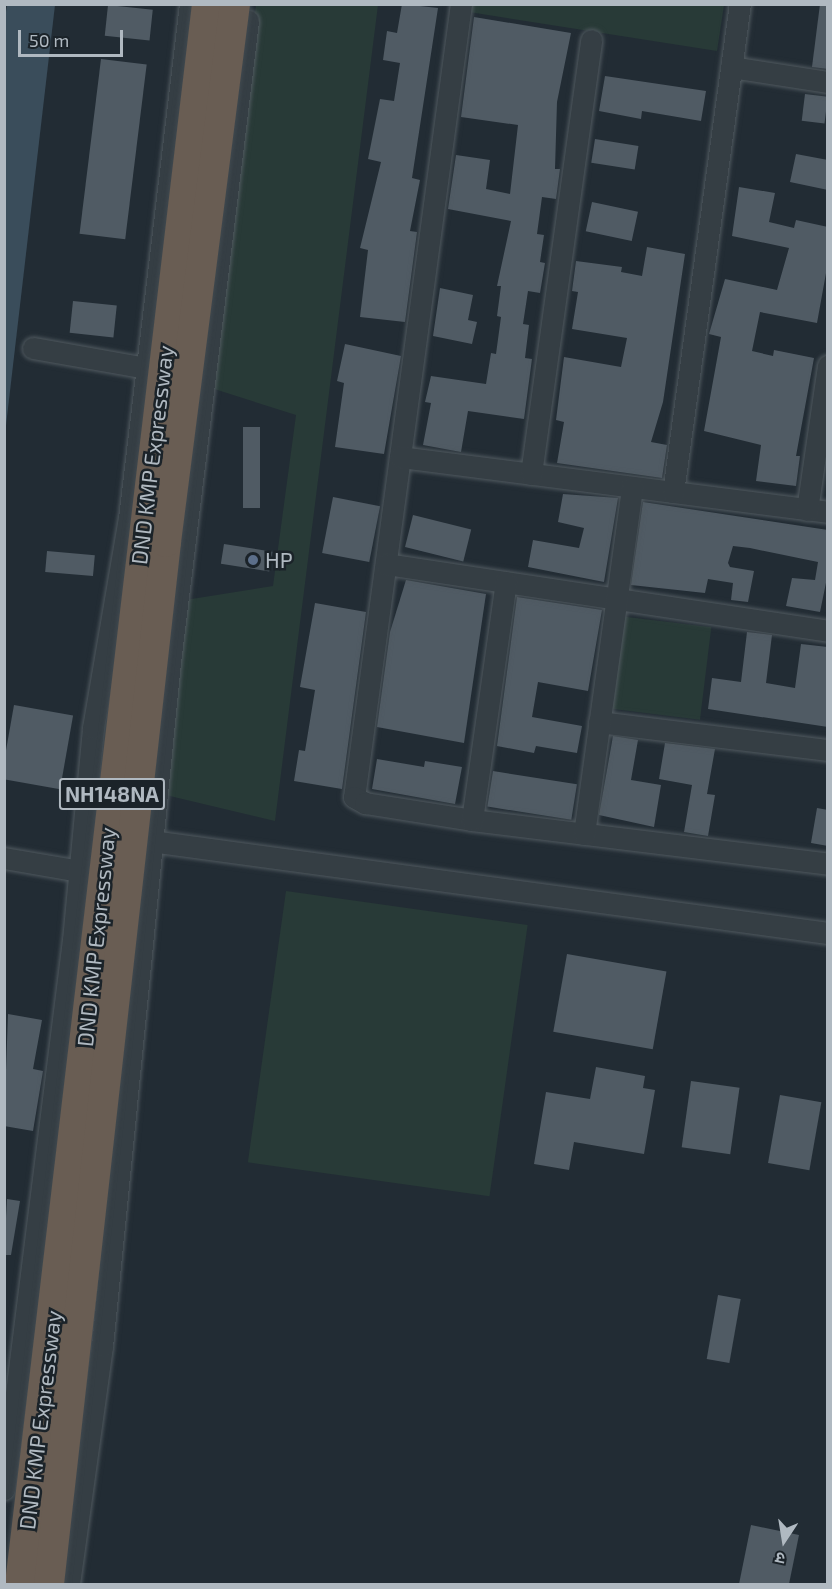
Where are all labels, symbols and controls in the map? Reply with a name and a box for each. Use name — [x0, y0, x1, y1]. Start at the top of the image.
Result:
scale bar — [21, 18, 126, 56]
text: 50 m — [29, 29, 69, 51]
street label: DND KMP Expressway — [125, 344, 179, 566]
place label: HP — [265, 547, 293, 573]
marker: HP — [246, 553, 260, 567]
road number: NH148NA — [58, 776, 166, 812]
street label: DND KMP Expressway — [71, 826, 121, 1048]
street label: DND KMP Expressway — [13, 1309, 67, 1531]
north arrow — [754, 1511, 814, 1571]
text: उ — [774, 1549, 787, 1569]

